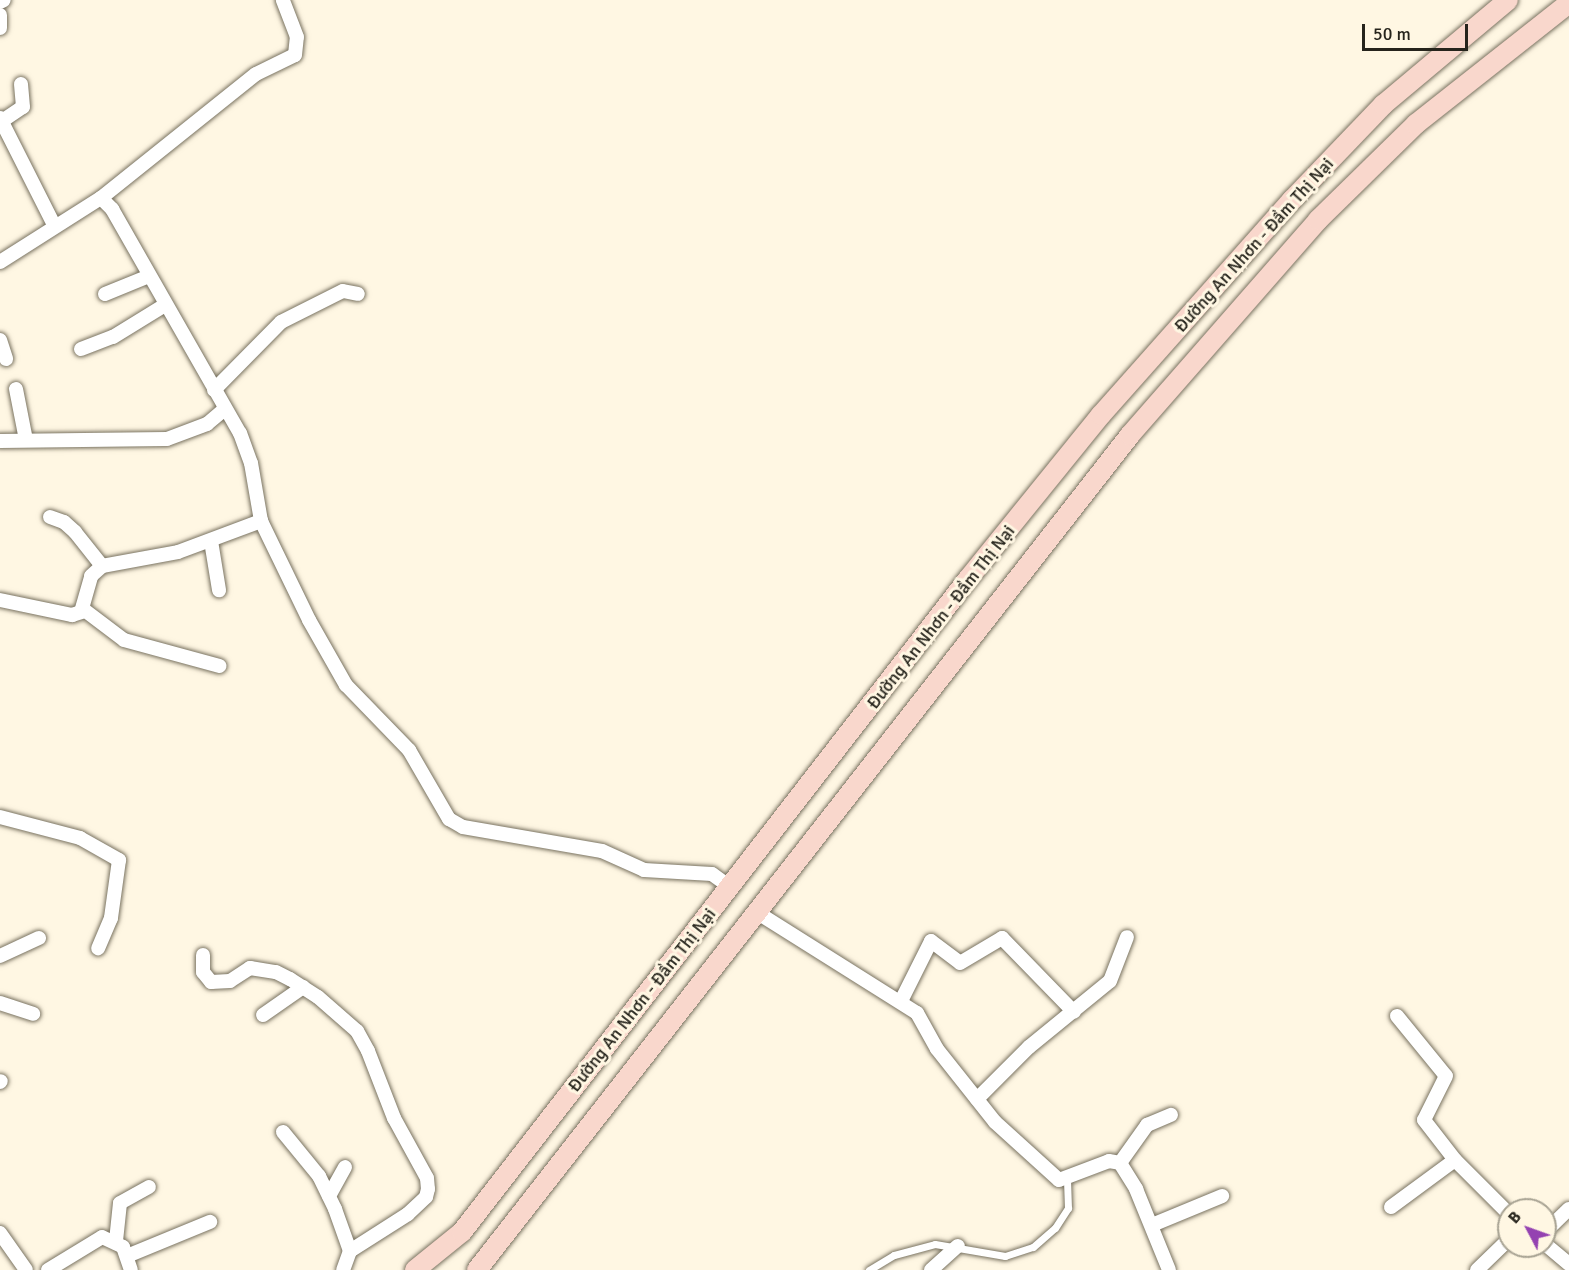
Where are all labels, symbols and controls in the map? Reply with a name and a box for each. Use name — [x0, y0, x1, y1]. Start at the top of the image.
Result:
scale bar — [1365, 12, 1472, 50]
text: 50 m — [1373, 23, 1411, 45]
street label: Đường An Nhơn - Đầm Thị Nại — [1170, 153, 1338, 337]
street label: Đường An Nhơn - Đầm Thị Nại — [862, 521, 1020, 713]
street label: Đường An Nhơn - Đầm Thị Nại — [563, 904, 721, 1096]
north arrow — [1497, 1198, 1557, 1258]
text: B — [1504, 1207, 1526, 1228]

